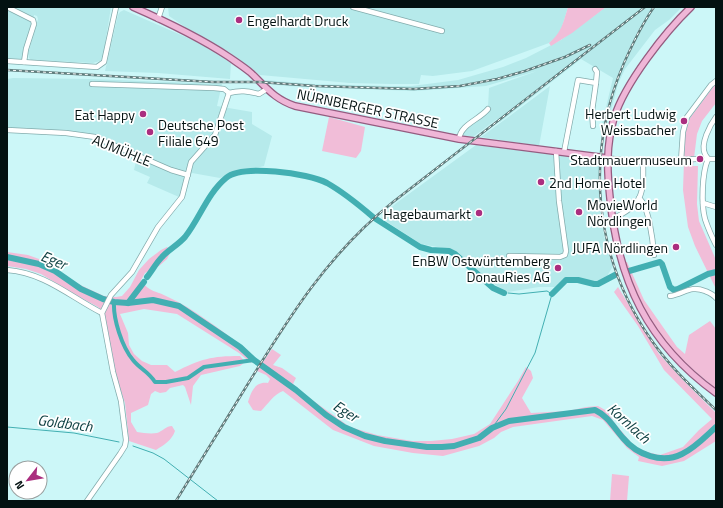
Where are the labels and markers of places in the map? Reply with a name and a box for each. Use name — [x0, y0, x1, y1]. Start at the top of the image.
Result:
place label: Engelhardt Druck — [247, 10, 349, 31]
marker: Engelhardt Druck — [234, 15, 244, 25]
place label: Herbert Ludwig Weissbacher — [585, 103, 676, 140]
place label: Eat Happy — [74, 104, 135, 125]
marker: Eat Happy — [138, 109, 148, 119]
place label: Deutsche Post Filiale 649 — [158, 114, 244, 151]
marker: Herbert Ludwig Weissbacher — [679, 116, 689, 126]
marker: Deutsche Post Filiale 649 — [145, 127, 155, 137]
place label: Stadtmauermuseum — [570, 149, 692, 170]
marker: Stadtmauermuseum — [695, 154, 705, 164]
place label: 2nd Home Hotel — [549, 172, 645, 193]
marker: 2nd Home Hotel — [536, 177, 546, 187]
place label: MovieWorld Nördlingen — [587, 194, 658, 231]
place label: Hagebaumarkt — [383, 203, 471, 224]
marker: MovieWorld Nördlingen — [574, 207, 584, 217]
marker: Hagebaumarkt — [474, 208, 484, 218]
place label: JUFA Nördlingen — [572, 237, 668, 258]
marker: JUFA Nördlingen — [671, 242, 681, 252]
place label: EnBW Ostwürttemberg DonauRies AG — [412, 250, 550, 287]
marker: EnBW Ostwürttemberg DonauRies AG — [553, 263, 563, 273]

